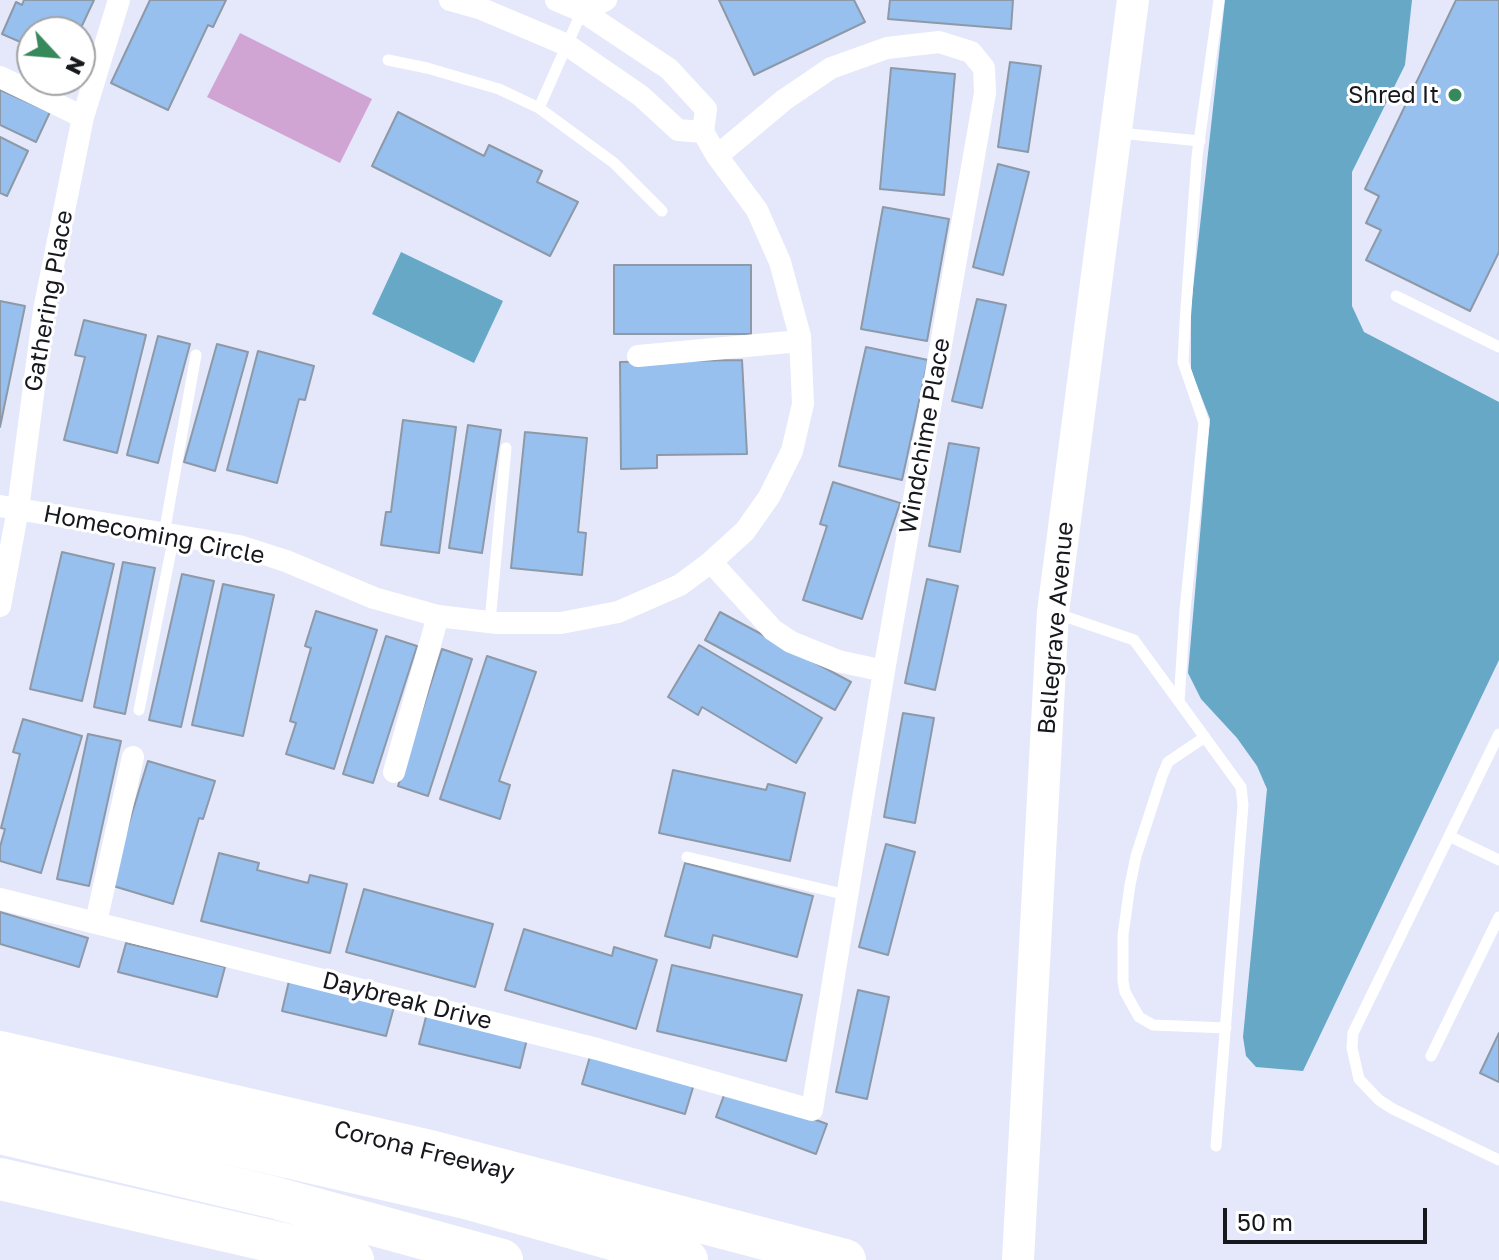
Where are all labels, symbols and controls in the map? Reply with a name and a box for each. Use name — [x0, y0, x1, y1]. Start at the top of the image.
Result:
north arrow — [16, 16, 96, 96]
text: N — [60, 52, 92, 79]
place label: Shred It — [1348, 81, 1439, 109]
marker: Shred It — [1446, 86, 1464, 104]
street label: Gathering Place — [19, 208, 79, 394]
street label: Windchime Place — [894, 336, 956, 536]
street label: Homecoming Circle — [41, 499, 267, 571]
street label: Bellegrave Avenue — [1032, 520, 1080, 736]
street label: Daybreak Drive — [319, 966, 495, 1036]
street label: Corona Freeway — [331, 1115, 517, 1187]
scale bar — [1227, 1192, 1431, 1242]
text: 50 m — [1237, 1207, 1293, 1236]

